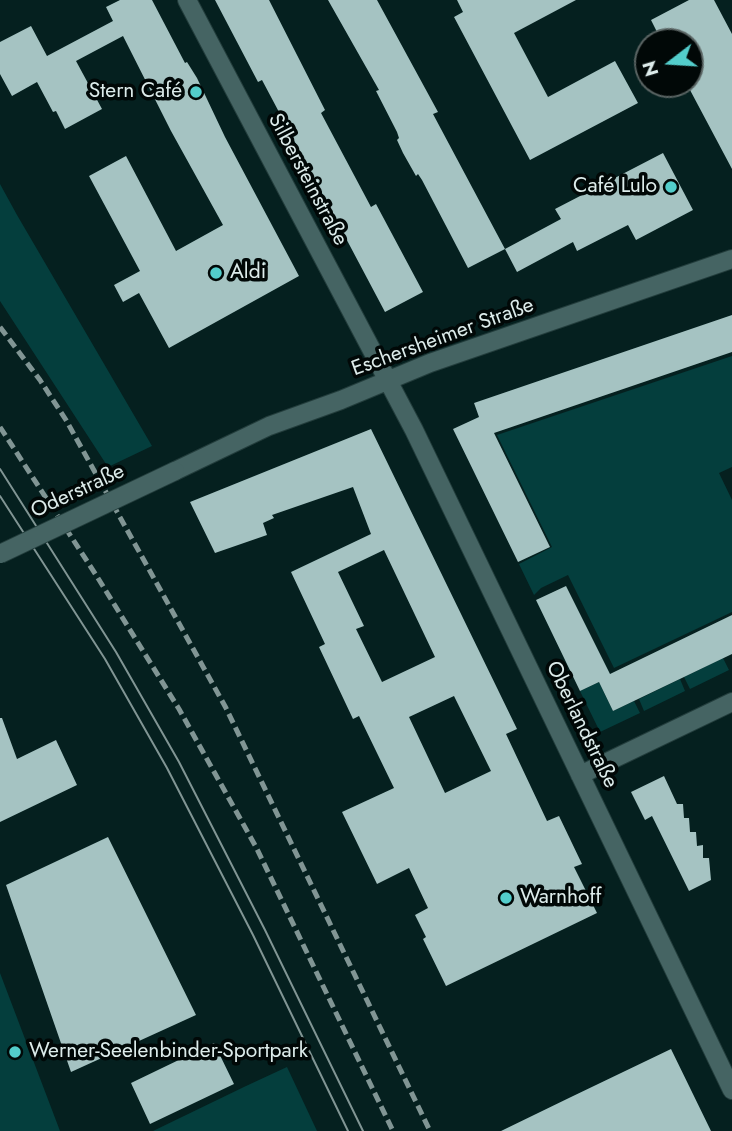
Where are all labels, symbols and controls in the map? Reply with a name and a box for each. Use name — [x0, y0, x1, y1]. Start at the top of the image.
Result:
north arrow — [634, 28, 704, 98]
text: N — [635, 58, 665, 80]
place label: Stern Café — [89, 79, 182, 105]
marker: Stern Café — [188, 84, 204, 100]
street label: Silbersteinstraße — [262, 110, 352, 250]
place label: Café Lulo — [573, 174, 657, 200]
marker: Café Lulo — [663, 179, 679, 195]
place label: Aldi — [230, 260, 266, 286]
marker: Aldi — [208, 265, 224, 281]
street label: Eschersheimer Straße — [348, 293, 538, 383]
street label: Oderstraße — [27, 459, 129, 525]
street label: Oberlandstraße — [539, 657, 623, 793]
place label: Warnhoff — [520, 885, 602, 911]
marker: Warnhoff — [498, 890, 514, 906]
place label: Werner-Seelenbinder-Sportpark — [29, 1039, 308, 1065]
marker: Werner-Seelenbinder-Sportpark — [7, 1044, 23, 1060]

